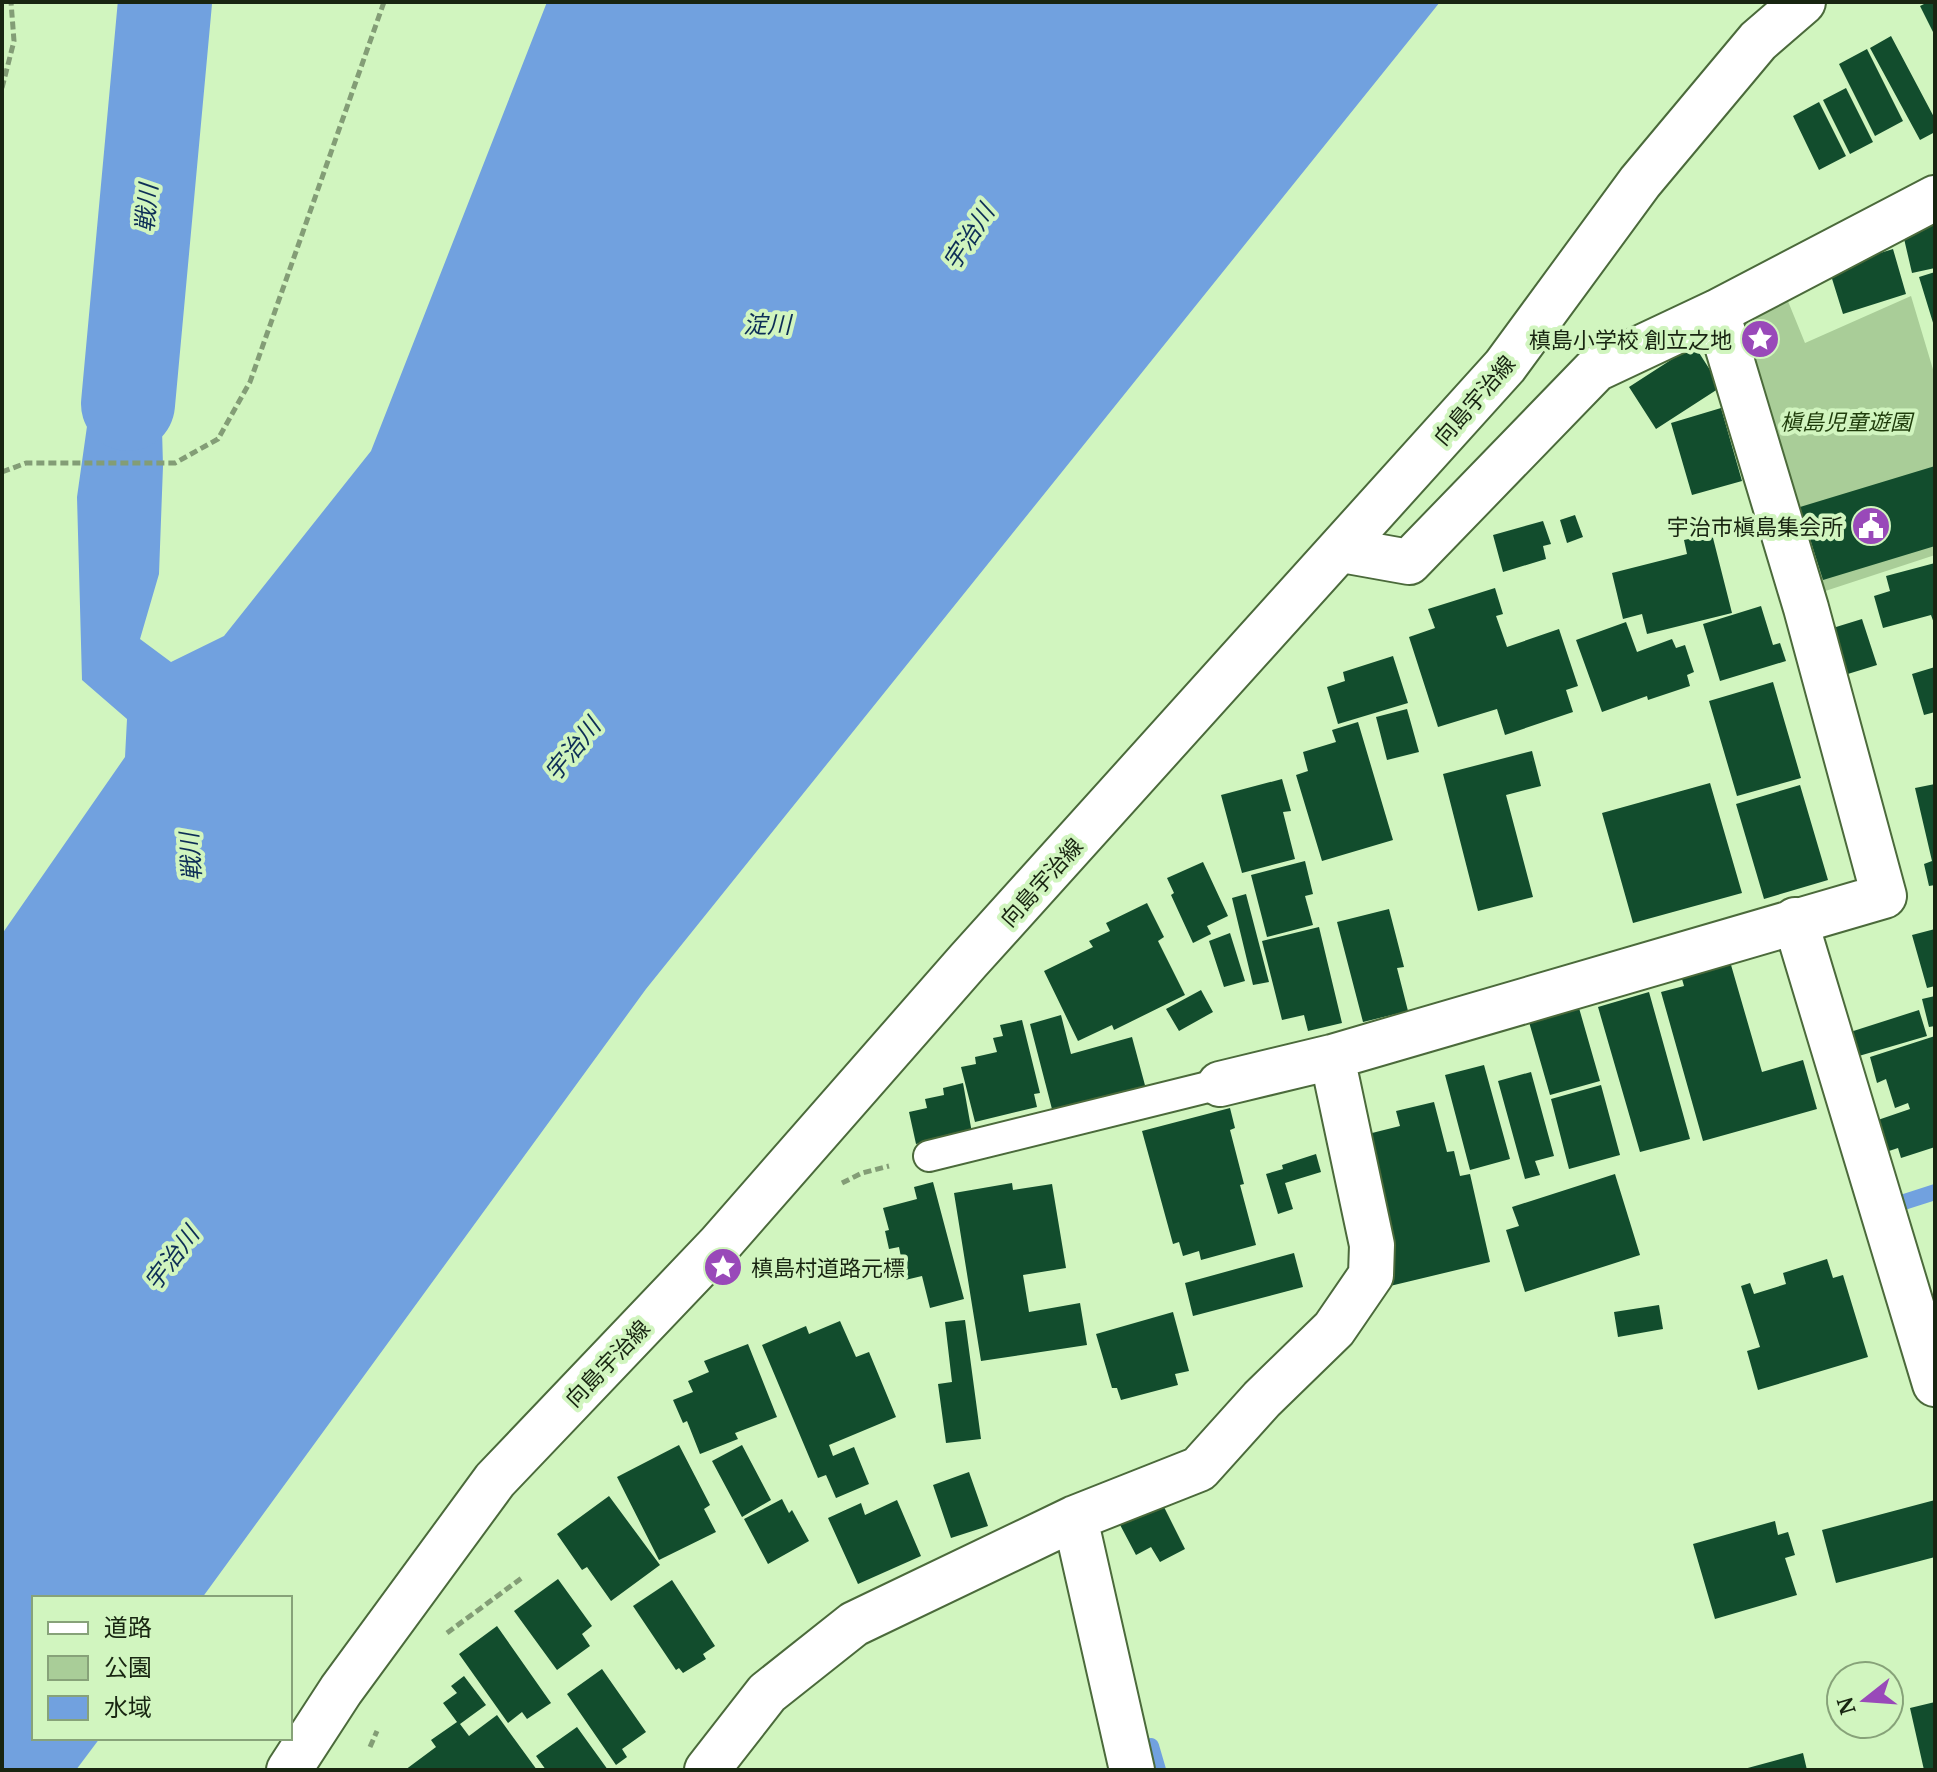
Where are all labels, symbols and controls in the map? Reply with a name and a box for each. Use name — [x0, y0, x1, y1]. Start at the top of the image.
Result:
water label: 戦川 — [128, 180, 164, 233]
water label: 宇治川 — [935, 196, 1003, 276]
water label: 淀川 — [743, 308, 794, 340]
place icon: 槙島小学校 創立之地 — [1739, 318, 1781, 360]
place label: 槙島小学校 創立之地 — [1529, 325, 1732, 354]
street label: 向島宇治線 — [1427, 349, 1521, 451]
park label: 槇島児童遊園 — [1780, 407, 1915, 436]
public building icon: 宇治市槇島集会所 — [1850, 505, 1892, 547]
place label: 宇治市槇島集会所 — [1667, 512, 1843, 541]
water label: 宇治川 — [537, 709, 609, 787]
water label: 戦川 — [172, 829, 208, 882]
street label: 向島宇治線 — [993, 831, 1089, 933]
water label: 宇治川 — [137, 1217, 207, 1296]
place icon: 槙島村道路元標 — [702, 1246, 744, 1288]
place label: 槙島村道路元標 — [751, 1253, 905, 1282]
street label: 向島宇治線 — [558, 1313, 656, 1413]
legend — [32, 1596, 292, 1740]
text: 道路 — [104, 1611, 152, 1643]
text: 公園 — [104, 1651, 152, 1683]
north arrow — [1825, 1660, 1905, 1740]
text: 水域 — [104, 1691, 152, 1723]
text: N — [1829, 1693, 1862, 1718]

